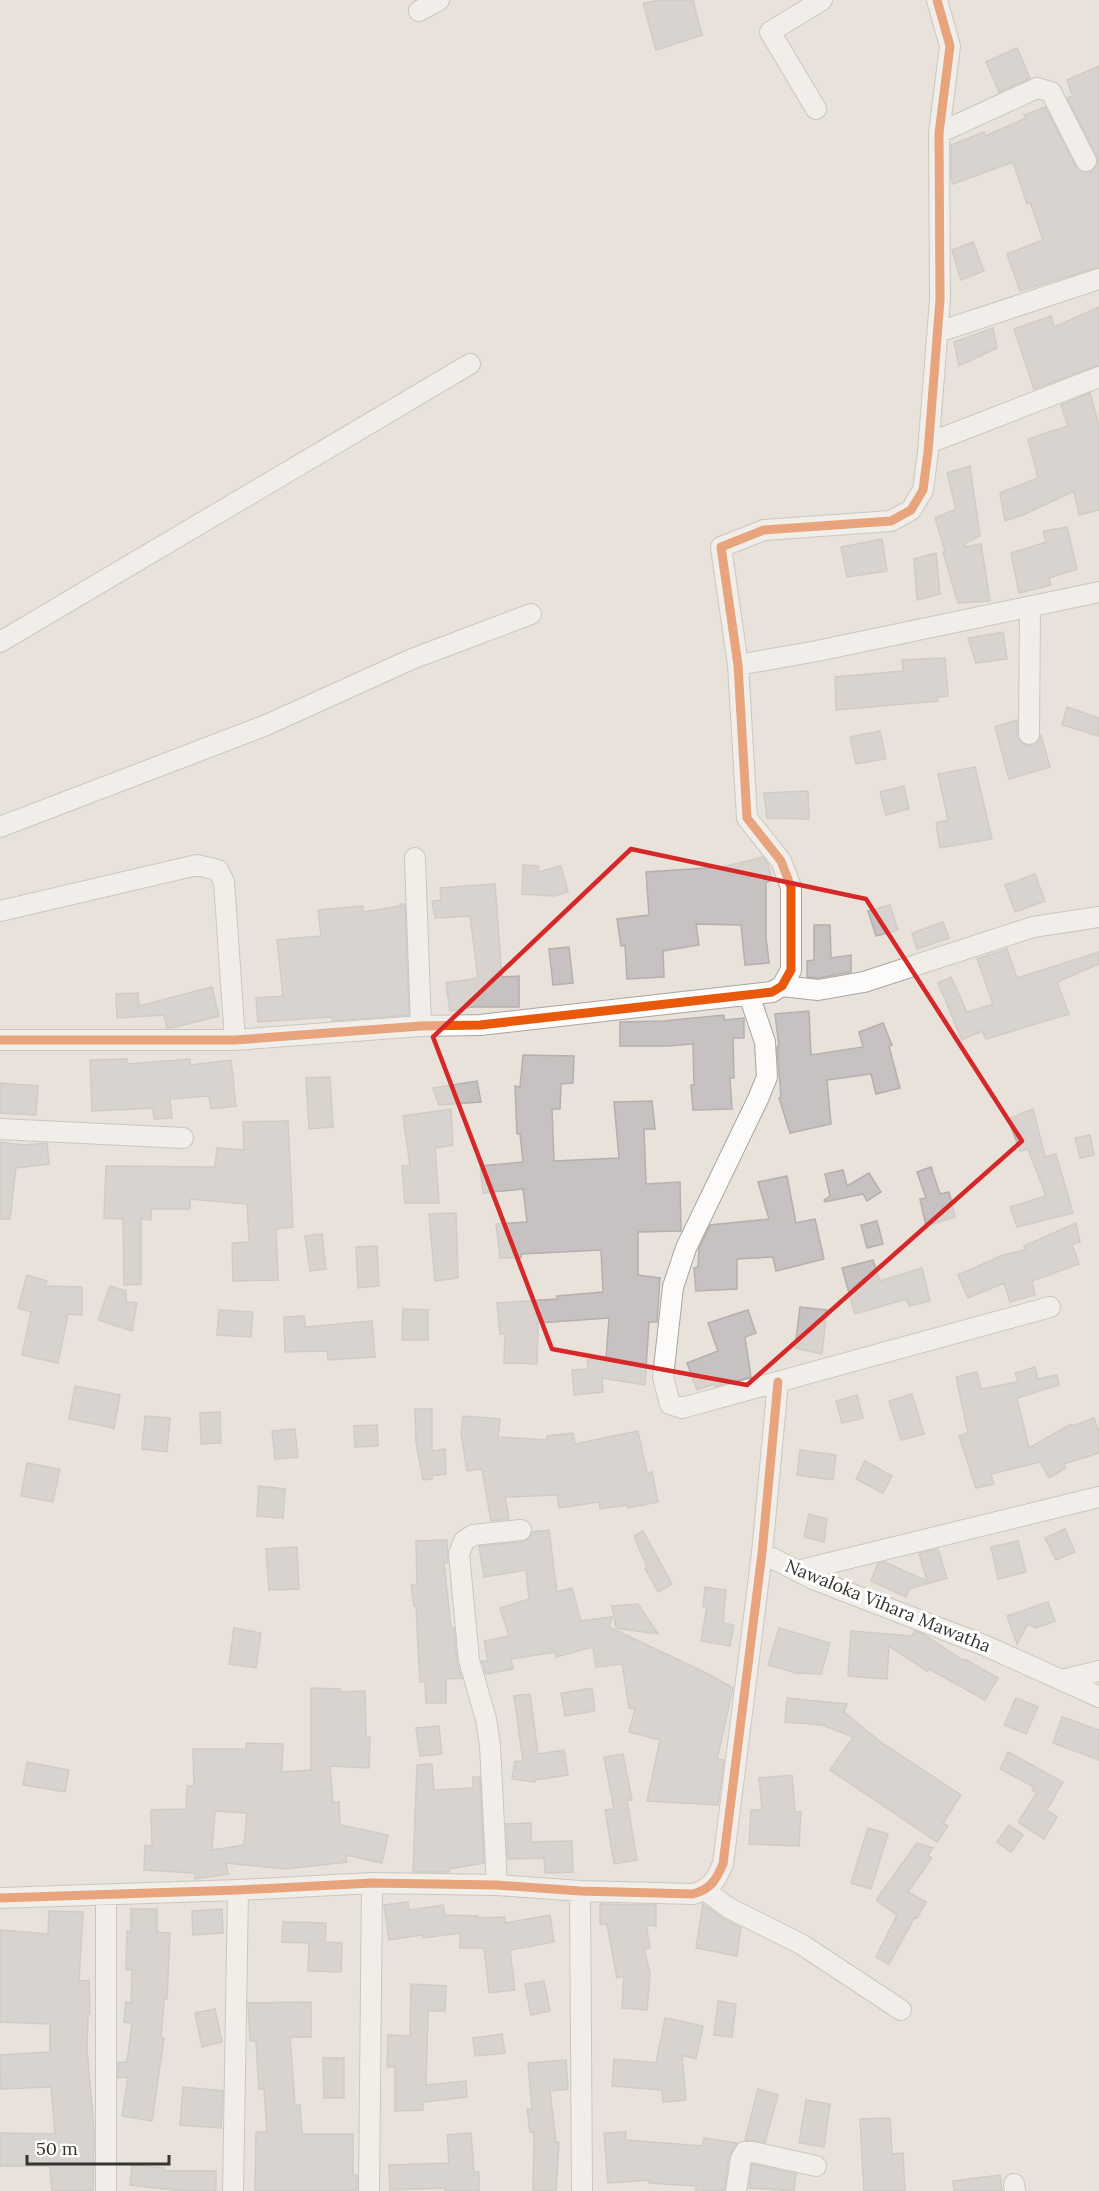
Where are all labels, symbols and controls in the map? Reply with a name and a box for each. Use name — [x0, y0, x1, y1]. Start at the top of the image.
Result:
street label: Nawaloka Vihara Mawatha — [782, 1554, 994, 1657]
scale bar — [27, 2128, 170, 2166]
text: 50 m — [36, 2137, 78, 2160]

